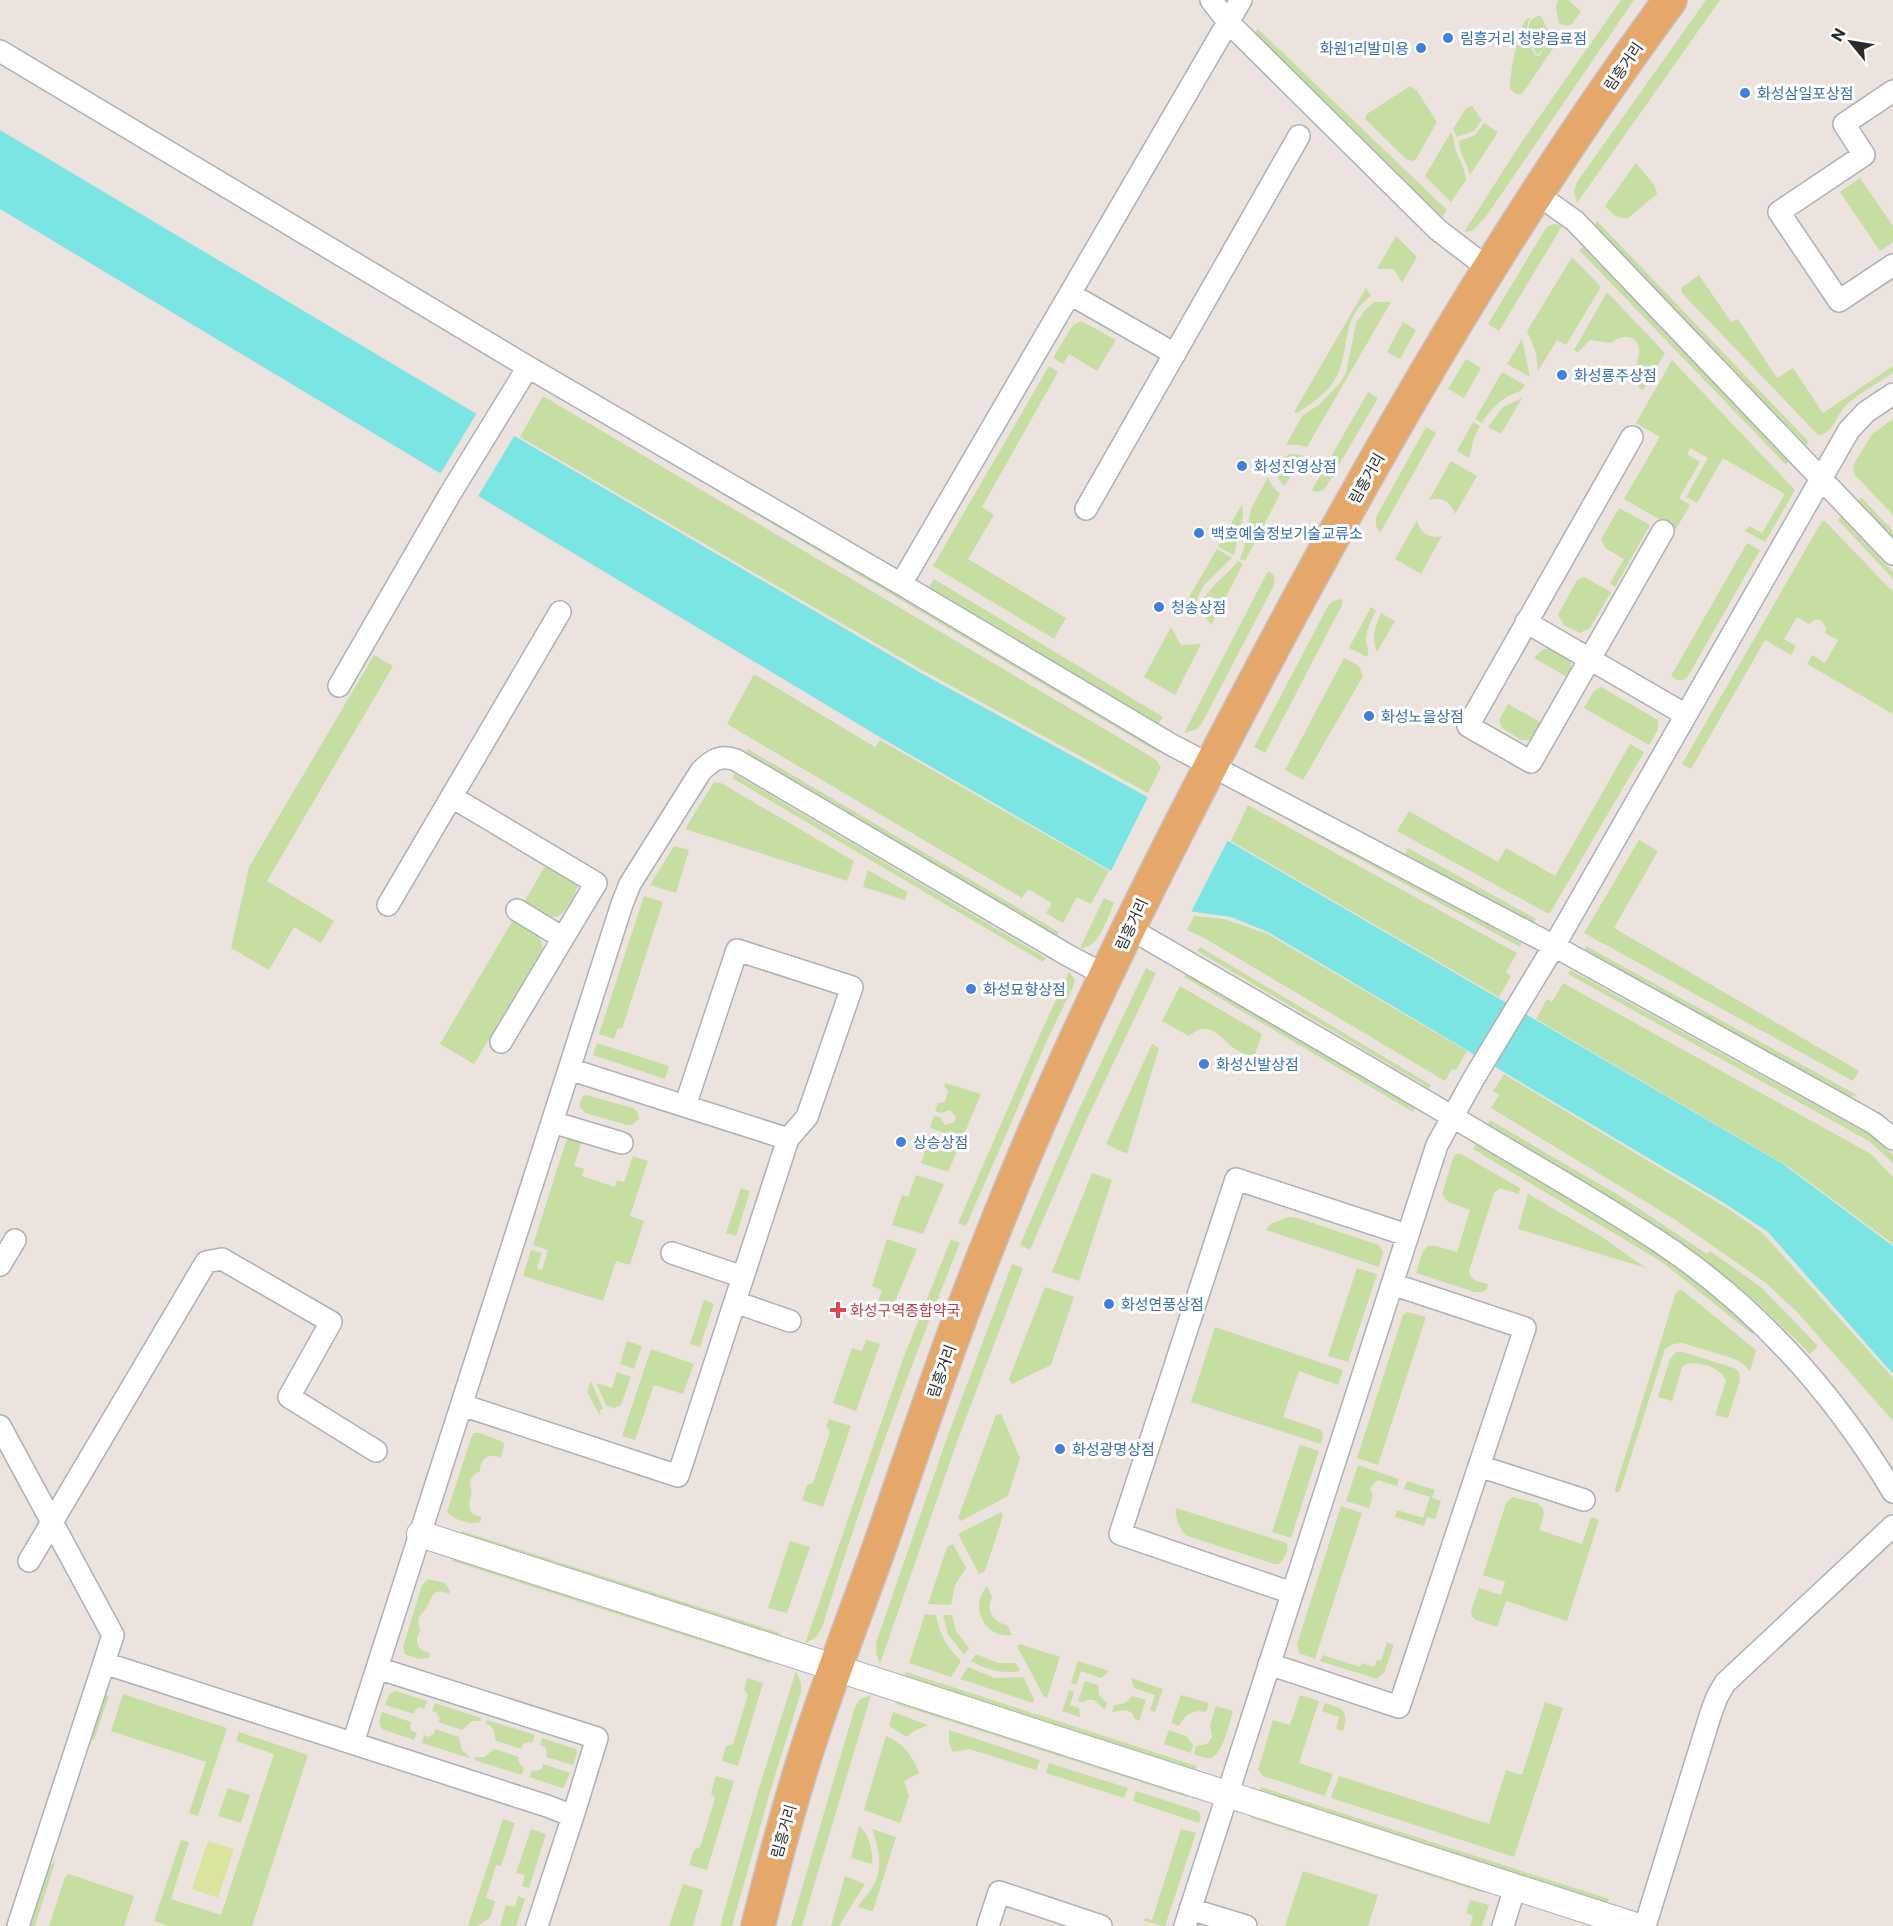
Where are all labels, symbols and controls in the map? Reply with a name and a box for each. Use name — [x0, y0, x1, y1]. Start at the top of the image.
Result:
north arrow — [1821, 12, 1881, 72]
text: N — [1826, 24, 1849, 44]
place label: 림흥거리 청량음료점 — [1460, 29, 1587, 47]
marker: 림흥거리 청량음료점 — [1441, 31, 1455, 45]
street label: 림흥거리 — [1600, 38, 1646, 94]
place label: 화원1리발미용 — [1320, 39, 1409, 57]
marker: 화원1리발미용 — [1414, 41, 1428, 55]
place label: 화성삼일포상점 — [1757, 84, 1854, 102]
marker: 화성삼일포상점 — [1738, 86, 1752, 100]
place label: 화성룡주상점 — [1574, 366, 1657, 384]
marker: 화성룡주상점 — [1555, 368, 1569, 382]
street label: 림흥거리 — [1344, 450, 1388, 506]
place label: 화성진영상점 — [1254, 457, 1337, 475]
marker: 화성진영상점 — [1235, 459, 1249, 473]
place label: 백호예술정보기술교류소 — [1211, 524, 1363, 542]
marker: 백호예술정보기술교류소 — [1192, 526, 1206, 540]
place label: 청송상점 — [1171, 598, 1226, 616]
marker: 청송상점 — [1152, 600, 1166, 614]
place label: 화성노을상점 — [1381, 707, 1464, 725]
marker: 화성노을상점 — [1362, 709, 1376, 723]
street label: 림흥거리 — [1111, 895, 1151, 953]
place label: 화성묘향상점 — [983, 980, 1066, 998]
marker: 화성묘향상점 — [964, 982, 978, 996]
place label: 화성신발상점 — [1216, 1055, 1299, 1073]
marker: 화성신발상점 — [1197, 1057, 1211, 1071]
place label: 상승상점 — [913, 1133, 968, 1151]
marker: 상승상점 — [894, 1135, 908, 1149]
place label: 화성연풍상점 — [1121, 1295, 1204, 1313]
marker: 화성연풍상점 — [1102, 1297, 1116, 1311]
place label: 화성구역종합약국 — [850, 1301, 960, 1319]
marker: 화성구역종합약국 — [831, 1303, 845, 1317]
street label: 림흥거리 — [923, 1342, 959, 1400]
place label: 화성광명상점 — [1072, 1440, 1155, 1458]
marker: 화성광명상점 — [1053, 1442, 1067, 1456]
street label: 림흥거리 — [767, 1802, 799, 1860]

